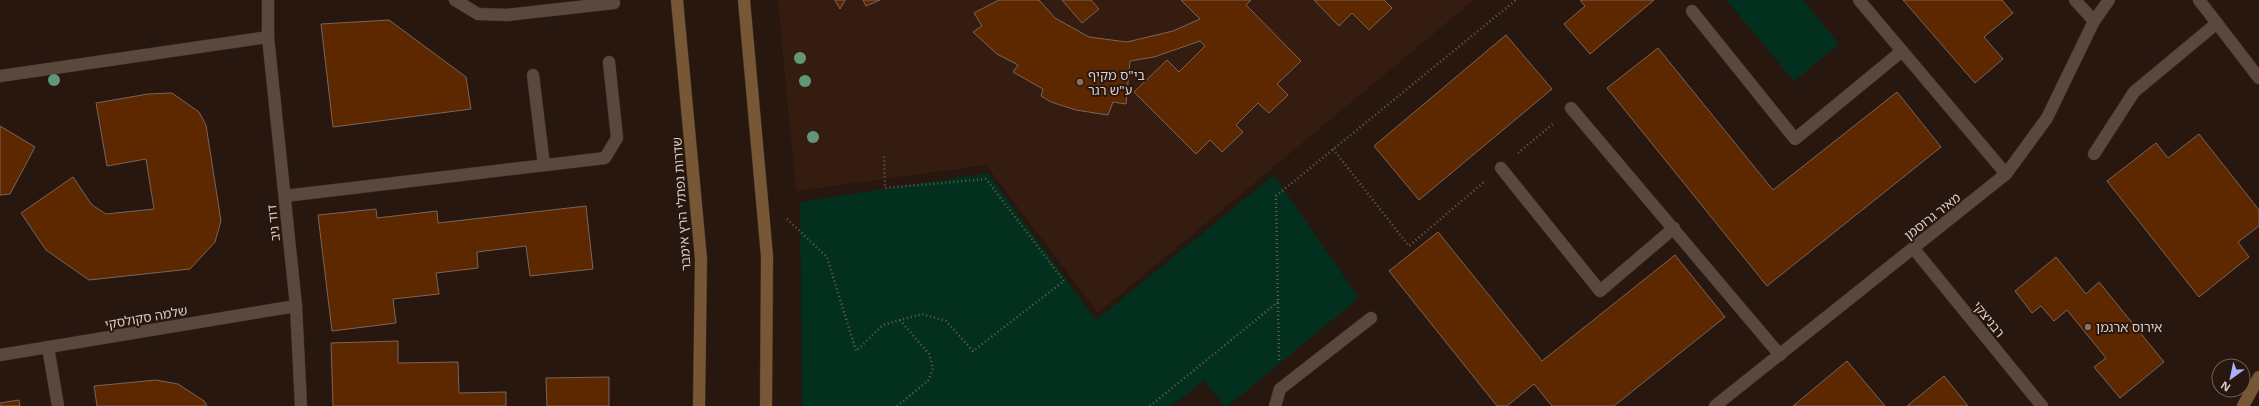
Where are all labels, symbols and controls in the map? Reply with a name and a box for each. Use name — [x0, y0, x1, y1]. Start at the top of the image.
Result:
place label: בי"ס מקיף ע"ש רגר — [1088, 66, 1145, 99]
marker: בי"ס מקיף ע"ש רגר — [1075, 77, 1085, 87]
street label: שדרות נפתלי הרץ אימבר — [667, 137, 695, 271]
street label: מאיר גרוסמן — [1900, 188, 1964, 244]
street label: דוד ניב — [262, 204, 284, 242]
street label: רבניצקי — [1969, 297, 2009, 341]
street label: שלמה סקולסקי — [103, 301, 189, 333]
place label: אירוס ארגמן — [2096, 318, 2162, 336]
marker: אירוס ארגמן — [2083, 322, 2093, 332]
north arrow — [2211, 358, 2251, 398]
text: N — [2217, 378, 2233, 396]

